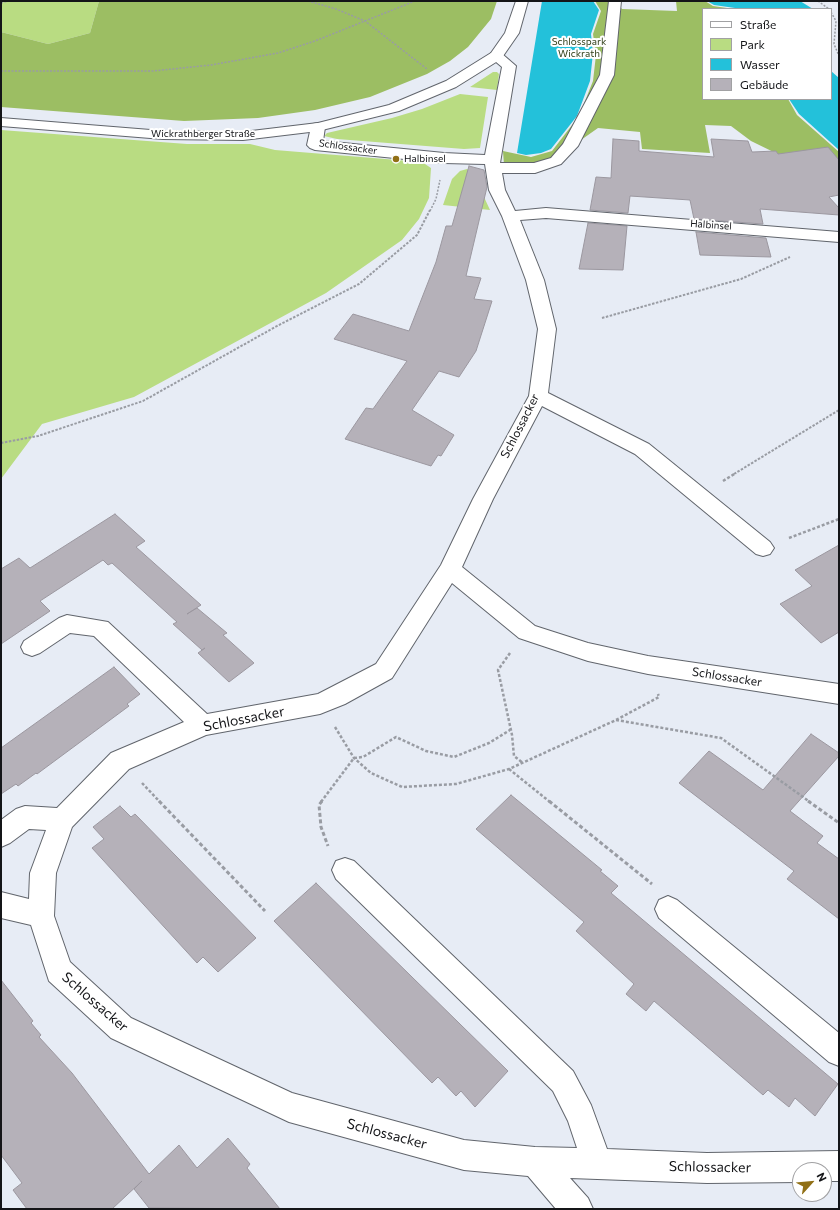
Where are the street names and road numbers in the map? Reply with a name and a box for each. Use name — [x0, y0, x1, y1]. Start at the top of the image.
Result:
street label: Wickrathberger Straße — [151, 128, 255, 140]
street label: Schlossacker — [318, 137, 378, 157]
street label: Halbinsel — [690, 218, 732, 232]
street label: Schlossacker — [498, 391, 542, 461]
street label: Schlossacker — [691, 664, 763, 690]
street label: Schlossacker — [202, 703, 286, 735]
street label: Schlossacker — [58, 969, 132, 1035]
street label: Schlossacker — [345, 1115, 429, 1153]
street label: Schlossacker — [669, 1158, 751, 1176]

